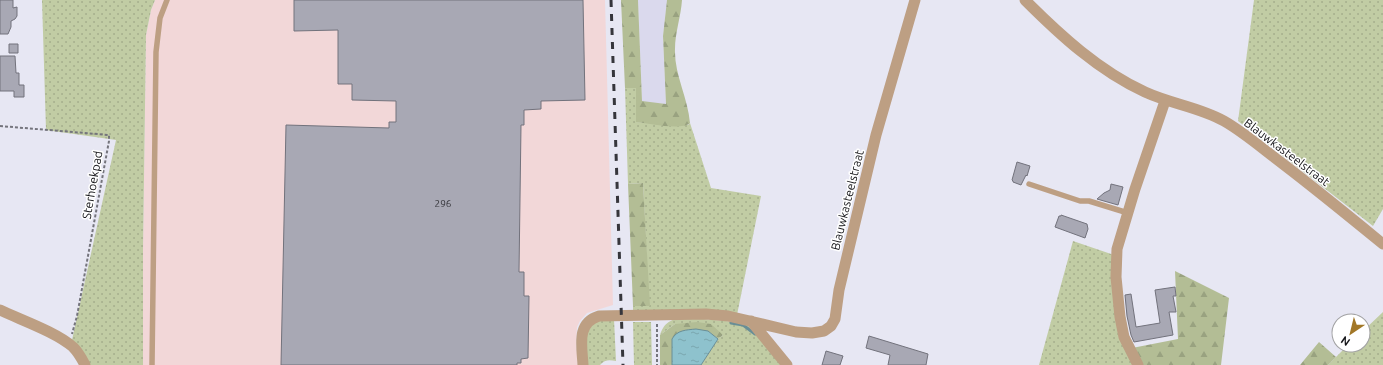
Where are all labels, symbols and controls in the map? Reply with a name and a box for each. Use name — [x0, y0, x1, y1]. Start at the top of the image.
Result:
street label: Blauwkasteelstraat — [1242, 116, 1332, 188]
street label: Blauwkasteelstraat — [828, 148, 866, 252]
street label: Sterhoekpad — [80, 150, 104, 220]
house number: 296 — [435, 198, 452, 209]
north arrow — [1331, 313, 1371, 353]
text: N — [1338, 334, 1352, 348]

